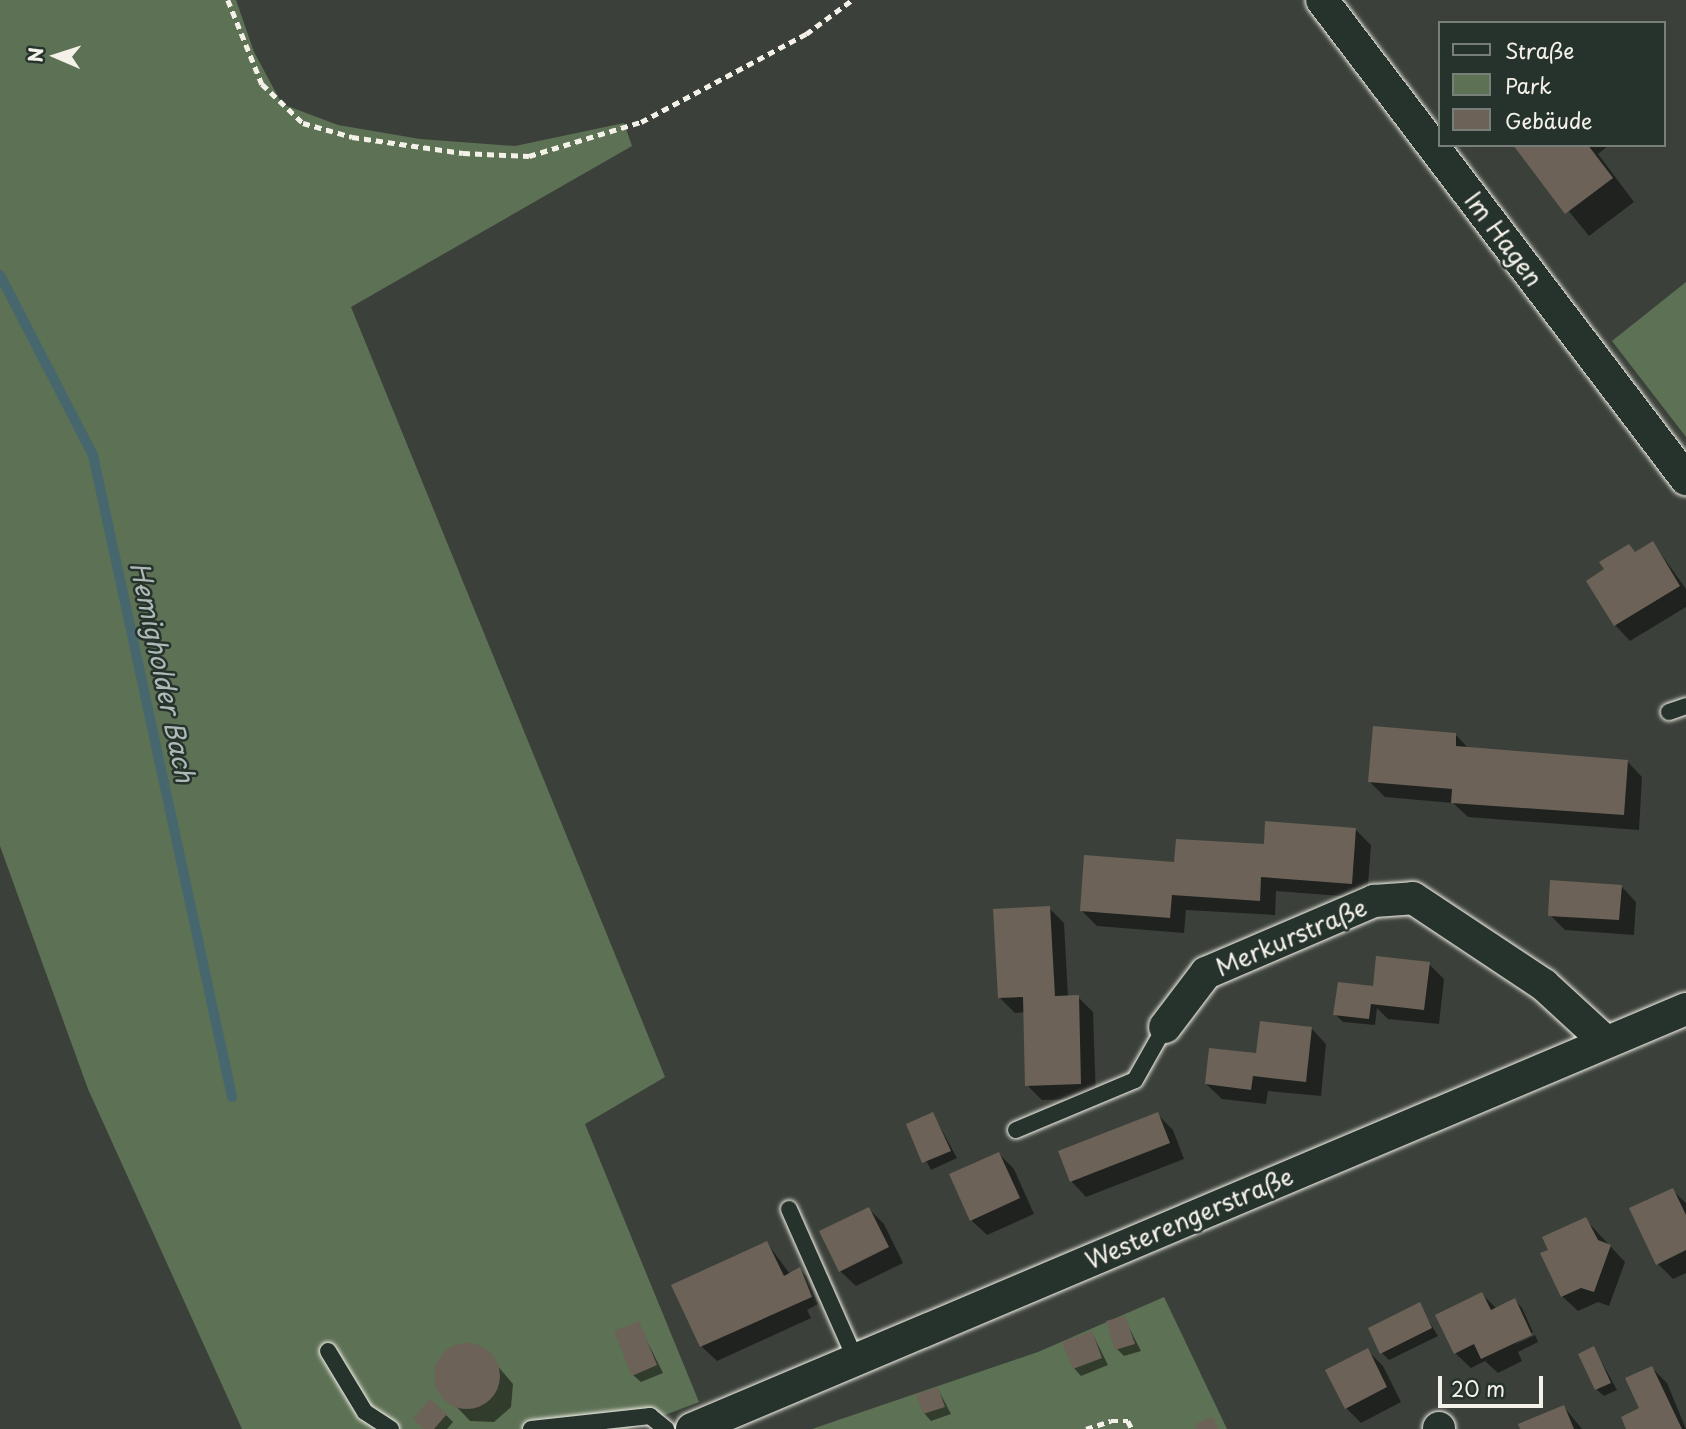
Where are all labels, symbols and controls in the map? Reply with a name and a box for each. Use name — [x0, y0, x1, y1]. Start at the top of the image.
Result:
north arrow — [21, 21, 91, 91]
legend — [1438, 21, 1665, 147]
text: Straße — [1505, 34, 1574, 66]
text: N — [21, 47, 49, 63]
text: Park — [1505, 69, 1552, 101]
text: Gebäude — [1505, 104, 1592, 136]
street label: Im Hagen — [1459, 186, 1549, 292]
water label: Hemigholder Bach — [124, 559, 202, 785]
street label: Merkurstraße — [1211, 892, 1371, 982]
street label: Westerengerstraße — [1081, 1161, 1297, 1275]
scale bar — [1441, 1362, 1546, 1406]
text: 20 m — [1451, 1372, 1505, 1404]

